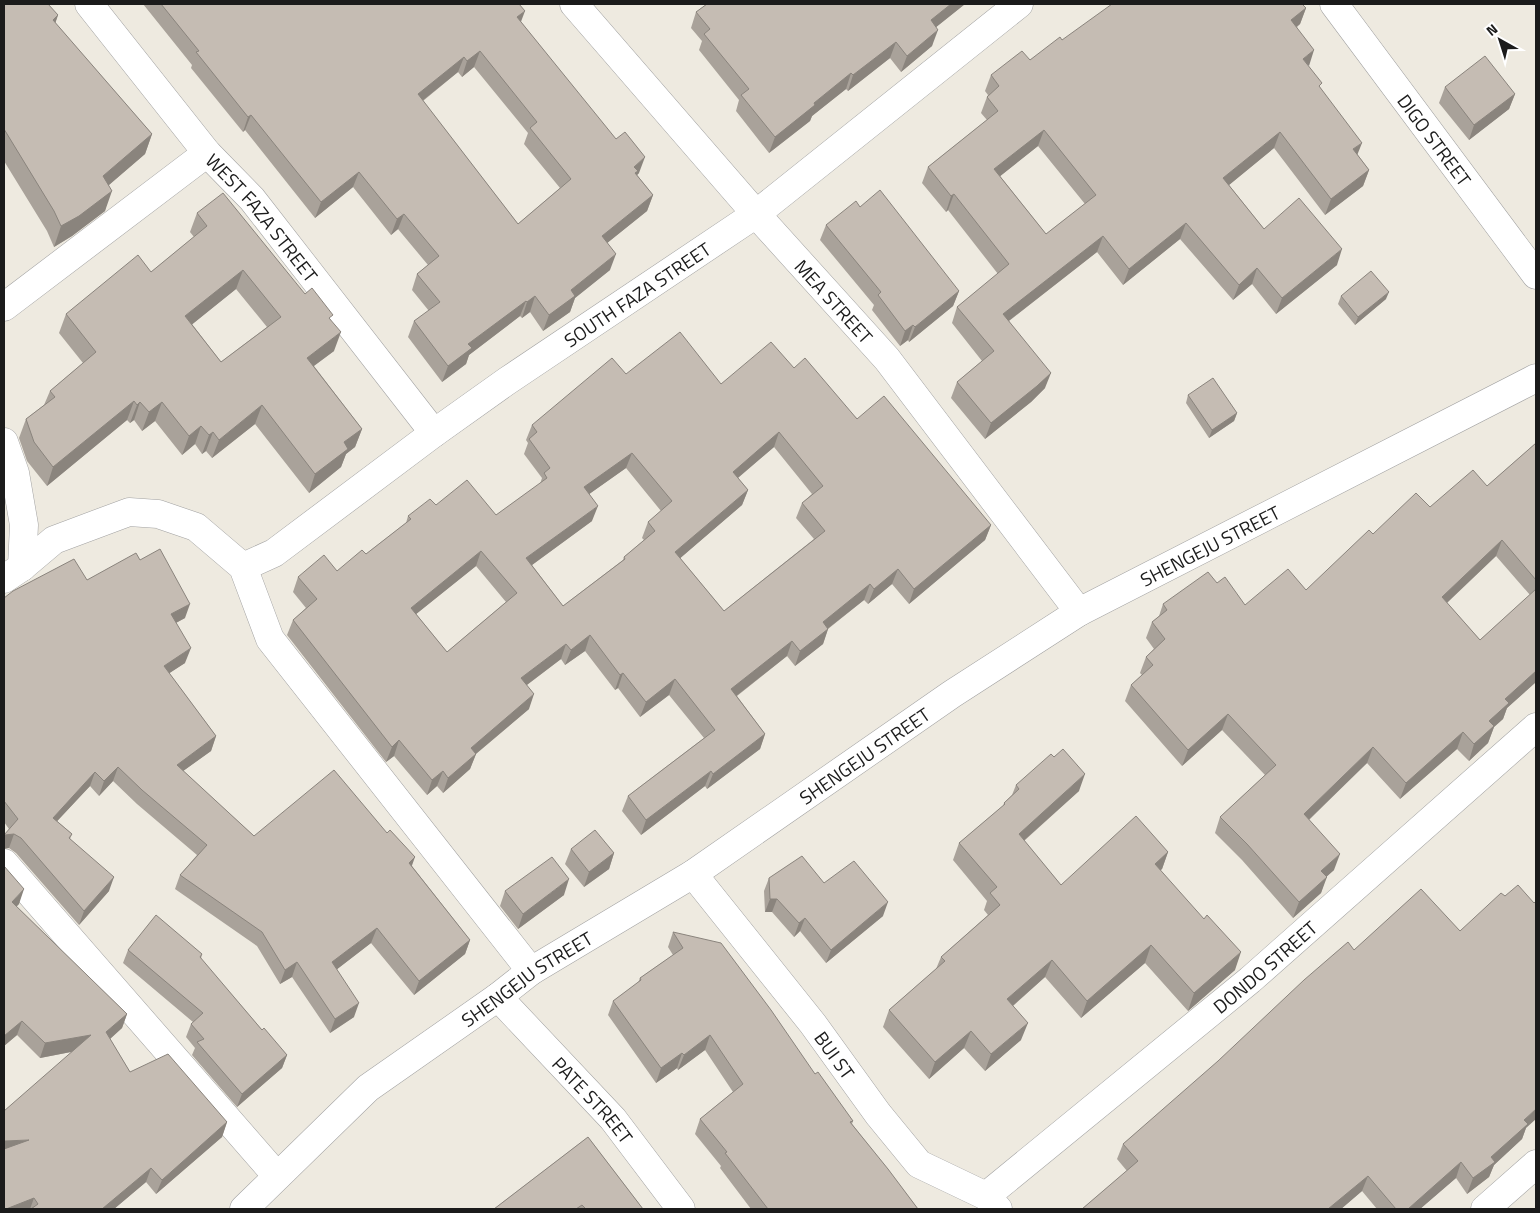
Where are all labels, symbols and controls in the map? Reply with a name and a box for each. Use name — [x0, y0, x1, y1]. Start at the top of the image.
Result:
north arrow — [1475, 15, 1525, 65]
text: N — [1481, 18, 1502, 41]
street label: DIGO STREET — [1391, 87, 1479, 192]
street label: WEST FAZA STREET — [200, 146, 326, 288]
street label: SOUTH FAZA STREET — [558, 234, 716, 354]
street label: MEA STREET — [789, 252, 880, 350]
street label: SHENGEJU STREET — [1134, 497, 1285, 593]
street label: SHENGEJU STREET — [793, 699, 935, 811]
street label: DONDO STREET — [1206, 913, 1323, 1020]
street label: SHENGEJU STREET — [455, 923, 598, 1033]
street label: BUI ST — [808, 1025, 863, 1085]
street label: PATE STREET — [546, 1049, 641, 1149]

